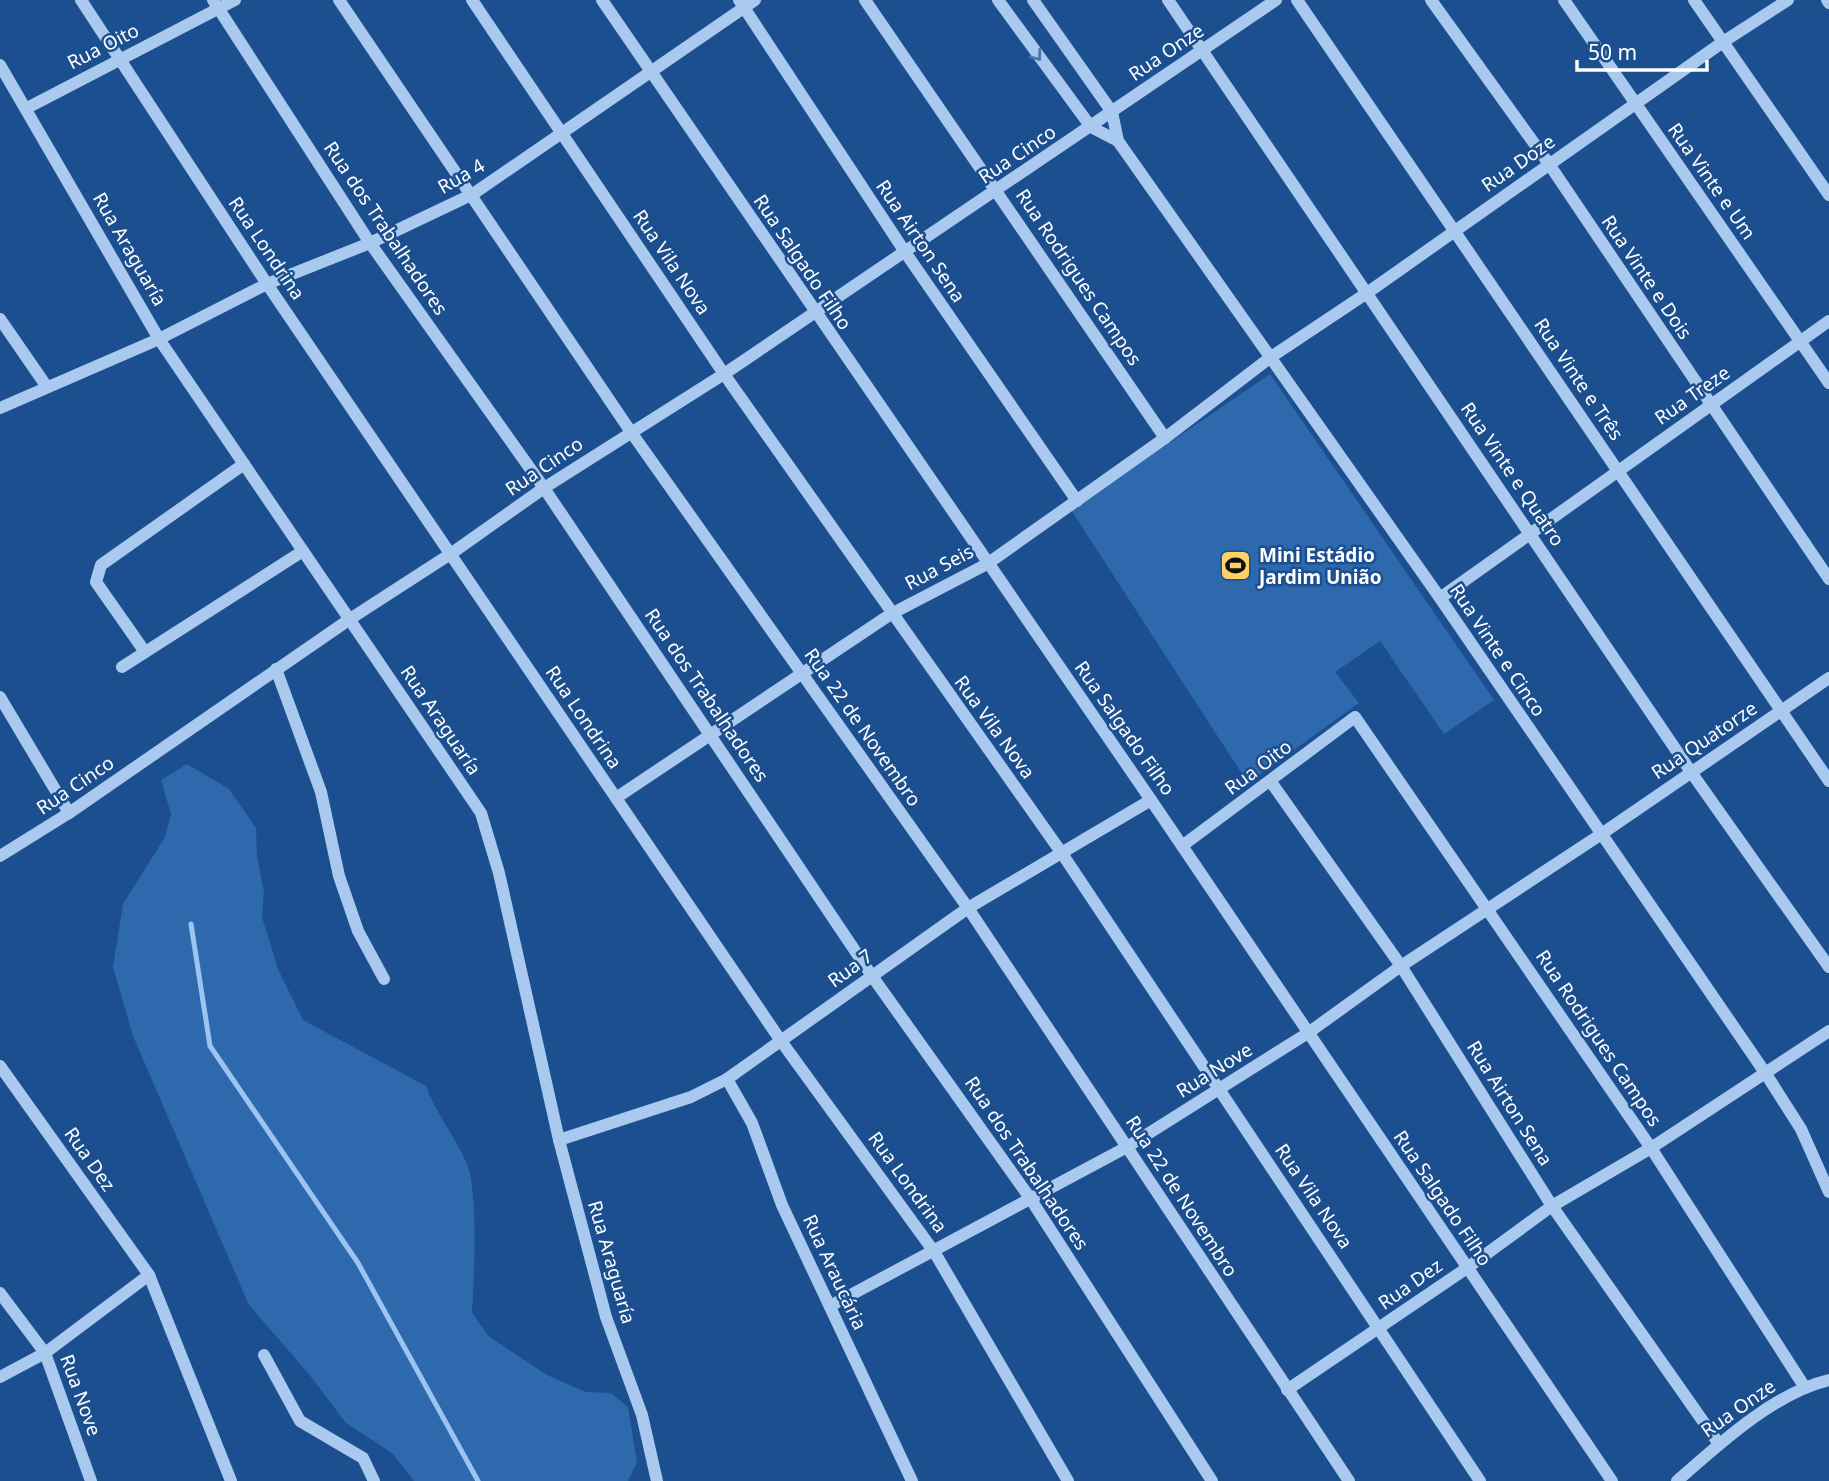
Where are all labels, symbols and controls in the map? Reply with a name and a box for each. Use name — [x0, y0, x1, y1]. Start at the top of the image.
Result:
street label: Rua Oito — [63, 17, 143, 75]
street label: Rua Onze — [1123, 17, 1209, 87]
scale bar — [1577, 28, 1706, 72]
text: 50 m — [1588, 38, 1637, 66]
one-way arrow — [1029, 48, 1041, 61]
street label: Rua Vinte e Um — [1662, 117, 1762, 245]
street label: Rua Cinco — [973, 118, 1061, 190]
street label: Rua Doze — [1476, 128, 1560, 198]
street label: Rua dos Trabalhadores — [318, 136, 454, 320]
street label: Rua 4 — [433, 152, 489, 200]
street label: Rua Airton Sena — [870, 175, 972, 307]
street label: Rua Rodrigues Campos — [1010, 184, 1148, 370]
street label: Rua Araguaría — [87, 188, 173, 310]
street label: Rua Salgado Filho — [748, 189, 858, 335]
street label: Rua Londrina — [223, 191, 311, 305]
street label: Rua Vila Nova — [627, 204, 717, 320]
street label: Rua Vinte e Dois — [1596, 210, 1698, 344]
street label: Rua Vinte e Três — [1528, 313, 1630, 445]
street label: Rua Treze — [1649, 360, 1735, 430]
street label: Rua Vinte e Quatro — [1455, 397, 1571, 551]
street label: Rua Cinco — [500, 430, 588, 502]
street label: Rua Seis — [900, 538, 978, 596]
place label: Mini Estádio Jardim União — [1257, 542, 1382, 590]
sports icon: Mini Estádio Jardim União — [1219, 549, 1253, 583]
street label: Rua Vinte e Cinco — [1444, 579, 1552, 721]
street label: Rua dos Trabalhadores — [639, 603, 775, 787]
street label: Rua 22 de Novembro — [799, 643, 927, 811]
street label: Rua Salgado Filho — [1069, 656, 1181, 800]
street label: Rua Araguaría — [395, 660, 487, 780]
street label: Rua Londrina — [540, 660, 628, 774]
street label: Rua Vila Nova — [949, 670, 1041, 784]
street label: Rua Quatorze — [1646, 695, 1762, 785]
street label: Rua Oito — [1219, 733, 1297, 801]
street label: Rua Cinco — [31, 749, 119, 821]
street label: Rua 7 — [822, 943, 878, 993]
street label: Rua Rodrigues Campos — [1530, 945, 1668, 1131]
street label: Rua Nove — [1171, 1036, 1257, 1104]
street label: Rua Airton Sena — [1461, 1036, 1559, 1170]
street label: Rua dos Trabalhadores — [959, 1071, 1095, 1255]
street label: Rua 22 de Novembro — [1120, 1110, 1244, 1282]
street label: Rua Dez — [59, 1122, 121, 1196]
street label: Rua Salgado Filho — [1388, 1125, 1498, 1271]
street label: Rua Londrina — [862, 1126, 954, 1238]
street label: Rua Vila Nova — [1269, 1138, 1359, 1254]
street label: Rua Araguaría — [582, 1197, 642, 1327]
street label: Rua Araucária — [797, 1210, 873, 1334]
street label: Rua Dez — [1373, 1253, 1447, 1315]
street label: Rua Nove — [54, 1351, 108, 1439]
street label: Rua Onze — [1696, 1373, 1780, 1443]

